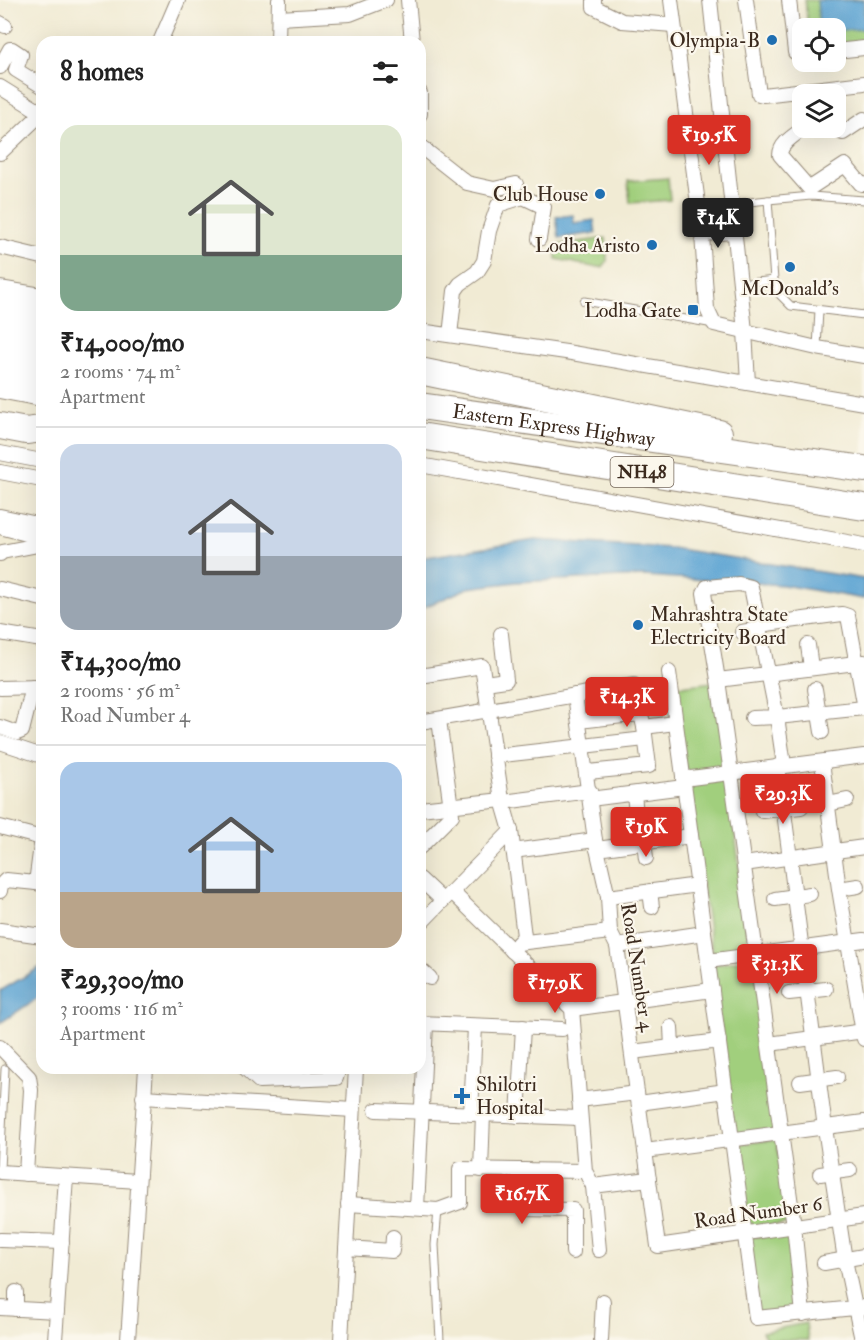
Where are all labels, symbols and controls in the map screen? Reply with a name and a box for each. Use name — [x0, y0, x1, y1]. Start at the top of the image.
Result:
map controls — [792, 18, 846, 138]
button: locate — [792, 18, 846, 72]
place label: Olympia-B — [669, 28, 760, 54]
marker: Olympia-B — [765, 33, 779, 47]
text: 8 homes — [60, 56, 144, 88]
icon: filters — [369, 56, 402, 89]
button: layers — [792, 84, 846, 138]
pin: ₹19.5K — [660, 115, 758, 166]
text: ₹19.5K — [681, 122, 737, 147]
icon: home — [177, 164, 285, 272]
place label: Club House — [493, 182, 588, 207]
marker: Club House — [593, 187, 607, 201]
pin: ₹14K — [682, 198, 754, 249]
text: ₹14K — [696, 205, 740, 230]
place label: Lodha Aristo — [535, 233, 640, 258]
marker: Lodha Aristo — [645, 238, 659, 252]
marker: McDonald's — [783, 260, 797, 274]
place label: McDonald's — [741, 276, 839, 301]
place label: Lodha Gate — [584, 298, 681, 323]
marker: Lodha Gate — [686, 303, 700, 317]
text: ₹14,000/mo — [60, 327, 184, 359]
text: 2 rooms · 74 m² — [60, 359, 181, 384]
text: Apartment — [60, 384, 145, 409]
street label: Eastern Express Highway — [451, 399, 658, 452]
road number: NH48 — [610, 457, 674, 487]
icon: home — [177, 483, 285, 591]
place label: Mahrashtra State Electricity Board — [650, 602, 788, 650]
marker: Mahrashtra State Electricity Board — [631, 618, 645, 632]
text: ₹14,300/mo — [60, 646, 181, 678]
pin: ₹14.3K — [578, 677, 676, 728]
text: 2 rooms · 56 m² — [60, 678, 180, 703]
text: ₹14.3K — [599, 684, 655, 709]
text: Road Number 4 — [60, 703, 190, 728]
pin: ₹29.3K — [734, 774, 832, 825]
text: ₹29.3K — [754, 781, 812, 806]
icon: home — [177, 801, 285, 909]
pin: ₹19K — [610, 807, 682, 858]
text: ₹19K — [625, 814, 667, 839]
street label: Road Number 4 — [615, 901, 660, 1034]
pin: ₹31.3K — [728, 944, 826, 995]
text: ₹31.3K — [751, 951, 803, 976]
pin: ₹17.9K — [506, 963, 604, 1014]
text: ₹29,300/mo — [60, 964, 184, 996]
text: ₹17.9K — [527, 970, 583, 995]
text: 3 rooms · 116 m² — [60, 996, 183, 1021]
text: Apartment — [60, 1021, 145, 1046]
place label: Shilotri Hospital — [476, 1072, 544, 1121]
marker: Shilotri Hospital — [453, 1087, 471, 1105]
pin: ₹16.7K — [473, 1174, 571, 1225]
text: ₹16.7K — [495, 1181, 549, 1206]
street label: Road Number 6 — [692, 1191, 825, 1234]

